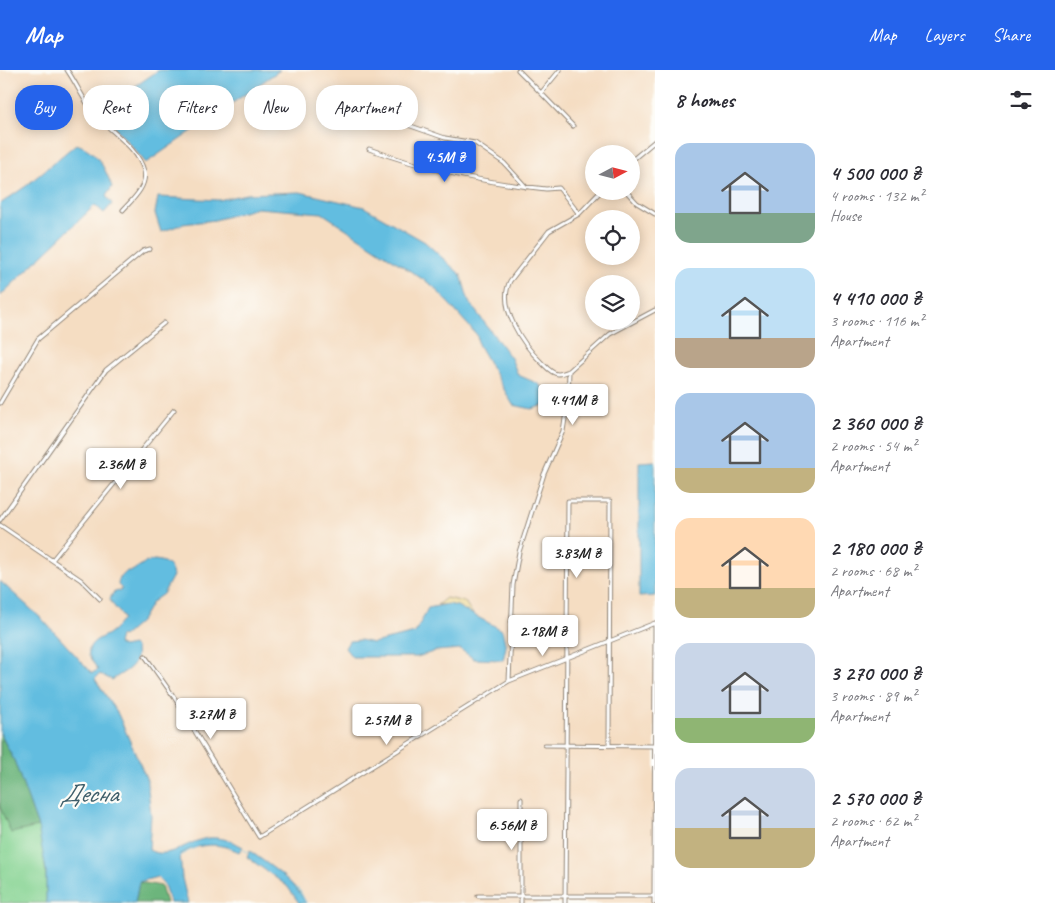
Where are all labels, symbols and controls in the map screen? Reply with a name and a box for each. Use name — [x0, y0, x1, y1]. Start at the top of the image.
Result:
text: Map — [25, 20, 62, 50]
text: Map — [869, 24, 897, 46]
text: Layers — [925, 24, 964, 46]
text: Share — [992, 24, 1030, 46]
chip: Buy — [15, 85, 73, 130]
chip: Rent — [83, 85, 149, 130]
chip: Filters — [159, 85, 234, 130]
chip: New — [244, 85, 306, 130]
chip: Apartment — [316, 85, 418, 130]
icon: filters — [1007, 86, 1035, 114]
text: 8 homes — [675, 87, 734, 113]
pin: 4.5M ₴ — [404, 140, 486, 183]
north arrow — [585, 145, 640, 200]
map controls — [585, 145, 640, 330]
text: 4.5M ₴ — [425, 147, 465, 167]
text: 4 500 000 ₴ — [830, 160, 921, 186]
icon: home — [715, 163, 775, 223]
text: 4 rooms · 132 m² — [830, 186, 924, 206]
text: House — [830, 206, 861, 226]
button: locate — [585, 210, 640, 265]
button: layers — [585, 275, 640, 330]
text: 4 410 000 ₴ — [830, 285, 921, 311]
icon: home — [715, 288, 775, 348]
text: 3 rooms · 116 m² — [830, 311, 924, 331]
text: Apartment — [830, 331, 889, 351]
pin: 4.41M ₴ — [527, 384, 619, 426]
text: 4.41M ₴ — [549, 390, 597, 410]
text: 2 360 000 ₴ — [830, 410, 921, 436]
icon: home — [715, 413, 775, 473]
text: 2 rooms · 54 m² — [830, 436, 916, 456]
pin: 2.36M ₴ — [75, 448, 167, 490]
text: 2.36M ₴ — [97, 454, 145, 474]
text: Apartment — [830, 456, 889, 476]
text: 2 180 000 ₴ — [830, 535, 921, 561]
pin: 3.83M ₴ — [531, 536, 623, 579]
icon: home — [715, 538, 775, 598]
text: 3.83M ₴ — [553, 543, 601, 563]
text: 2 rooms · 68 m² — [830, 561, 916, 581]
text: Apartment — [830, 581, 889, 601]
pin: 2.18M ₴ — [497, 614, 589, 657]
text: 2.18M ₴ — [519, 621, 567, 641]
text: 3 270 000 ₴ — [830, 660, 921, 686]
icon: home — [715, 663, 775, 723]
text: 3 rooms · 89 m² — [830, 686, 916, 706]
pin: 3.27M ₴ — [165, 698, 257, 740]
text: 3.27M ₴ — [187, 704, 235, 724]
pin: 2.57M ₴ — [341, 704, 433, 746]
text: Apartment — [830, 706, 889, 726]
text: 2.57M ₴ — [363, 710, 411, 730]
water label: Десна — [59, 777, 120, 810]
text: 2 570 000 ₴ — [830, 785, 921, 811]
icon: home — [715, 788, 775, 848]
pin: 6.56M ₴ — [466, 808, 558, 851]
text: 2 rooms · 62 m² — [830, 811, 916, 831]
text: 6.56M ₴ — [488, 815, 536, 835]
text: Apartment — [830, 831, 889, 851]

